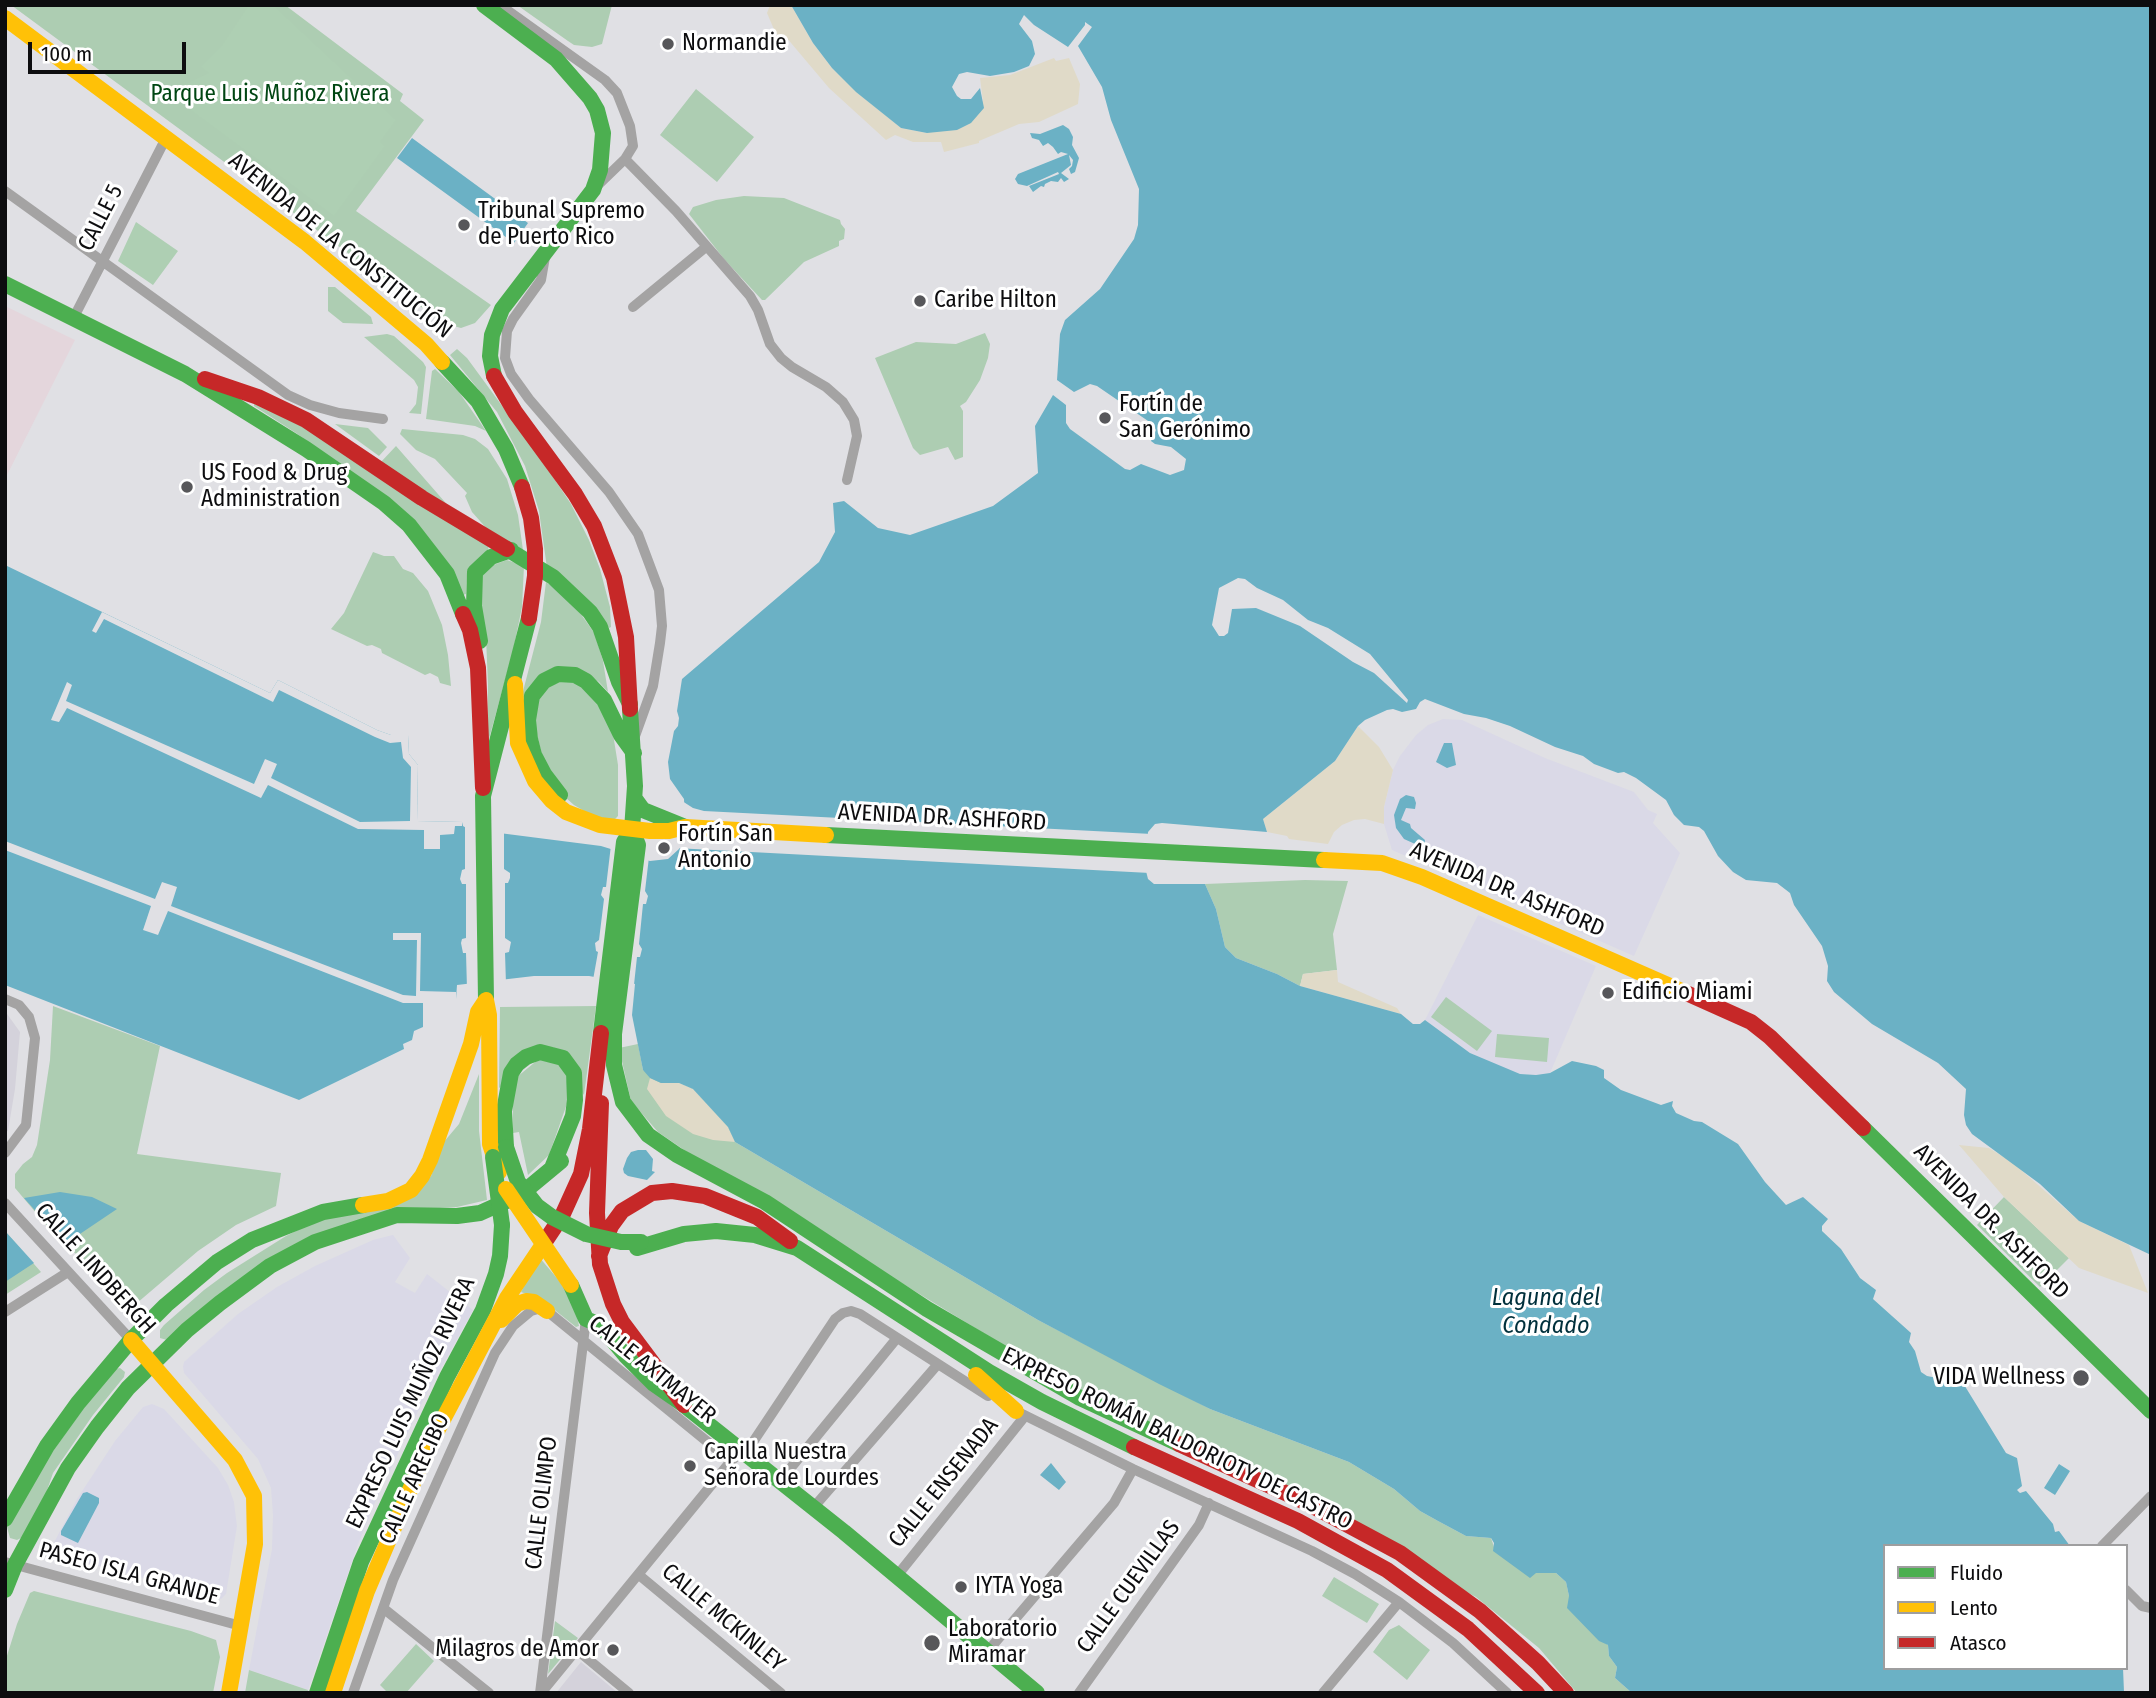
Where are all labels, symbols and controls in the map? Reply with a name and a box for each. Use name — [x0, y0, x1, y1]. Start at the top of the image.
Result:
scale bar — [32, 28, 189, 72]
place label: Normandie — [682, 30, 787, 58]
marker: Normandie — [660, 36, 676, 52]
text: 100 m — [41, 41, 92, 67]
park label: Parque Luis Muñoz Rivera — [151, 81, 389, 109]
street label: AVENIDA DE LA CONSTITUCIÓN — [223, 147, 457, 345]
street label: CALLE 5 — [73, 180, 129, 256]
place label: Tribunal Supremo de Puerto Rico — [478, 198, 645, 252]
marker: Tribunal Supremo de Puerto Rico — [456, 217, 472, 233]
place label: Caribe Hilton — [934, 287, 1057, 315]
marker: Caribe Hilton — [912, 293, 928, 309]
place label: Fortín de San Gerónimo — [1119, 391, 1251, 445]
marker: Fortín de San Gerónimo — [1097, 410, 1113, 426]
place label: US Food & Drug Administration — [201, 460, 347, 514]
marker: US Food & Drug Administration — [179, 479, 195, 495]
street label: AVENIDA DR. ASHFORD — [837, 799, 1047, 837]
place label: Fortín San Antonio — [678, 821, 773, 875]
street label: AVENIDA DR. ASHFORD — [1406, 837, 1608, 943]
marker: Fortín San Antonio — [656, 840, 672, 856]
place label: Edificio Miami — [1622, 979, 1753, 1007]
marker: Edificio Miami — [1600, 985, 1616, 1001]
street label: AVENIDA DR. ASHFORD — [1908, 1139, 2074, 1305]
street label: CALLE LINDBERGH — [29, 1198, 161, 1340]
street label: EXPRESO LUIS MUÑOZ RIVERA — [341, 1273, 481, 1533]
water label: Laguna del Condado — [1492, 1284, 1600, 1340]
street label: CALLE AXTMAYER — [583, 1310, 721, 1430]
street label: EXPRESO ROMÁN BALDORIOTY DE CASTRO — [997, 1342, 1357, 1536]
place label: VIDA Wellness — [1933, 1364, 2065, 1392]
marker: VIDA Wellness — [2071, 1368, 2091, 1388]
street label: CALLE ARECIBO — [374, 1409, 456, 1549]
street label: CALLE ENSENADA — [883, 1413, 1005, 1553]
street label: CALLE OLIMPO — [520, 1435, 564, 1571]
place label: Capilla Nuestra Señora de Lourdes — [704, 1439, 879, 1493]
marker: Capilla Nuestra Señora de Lourdes — [682, 1458, 698, 1474]
street label: CALLE CUEVILLAS — [1071, 1515, 1187, 1659]
street label: PASEO ISLA GRANDE — [36, 1537, 222, 1611]
legend — [1883, 1544, 2128, 1670]
street label: CALLE MCKINLEY — [656, 1558, 790, 1678]
text: Fluido — [1950, 1560, 2003, 1586]
place label: IYTA Yoga — [975, 1573, 1063, 1601]
marker: IYTA Yoga — [953, 1579, 969, 1595]
text: Lento — [1950, 1595, 1998, 1621]
place label: Laboratorio Miramar — [948, 1616, 1057, 1670]
text: Atasco — [1950, 1630, 2007, 1656]
marker: Laboratorio Miramar — [922, 1633, 942, 1653]
place label: Milagros de Amor — [435, 1636, 599, 1664]
marker: Milagros de Amor — [605, 1642, 621, 1658]

